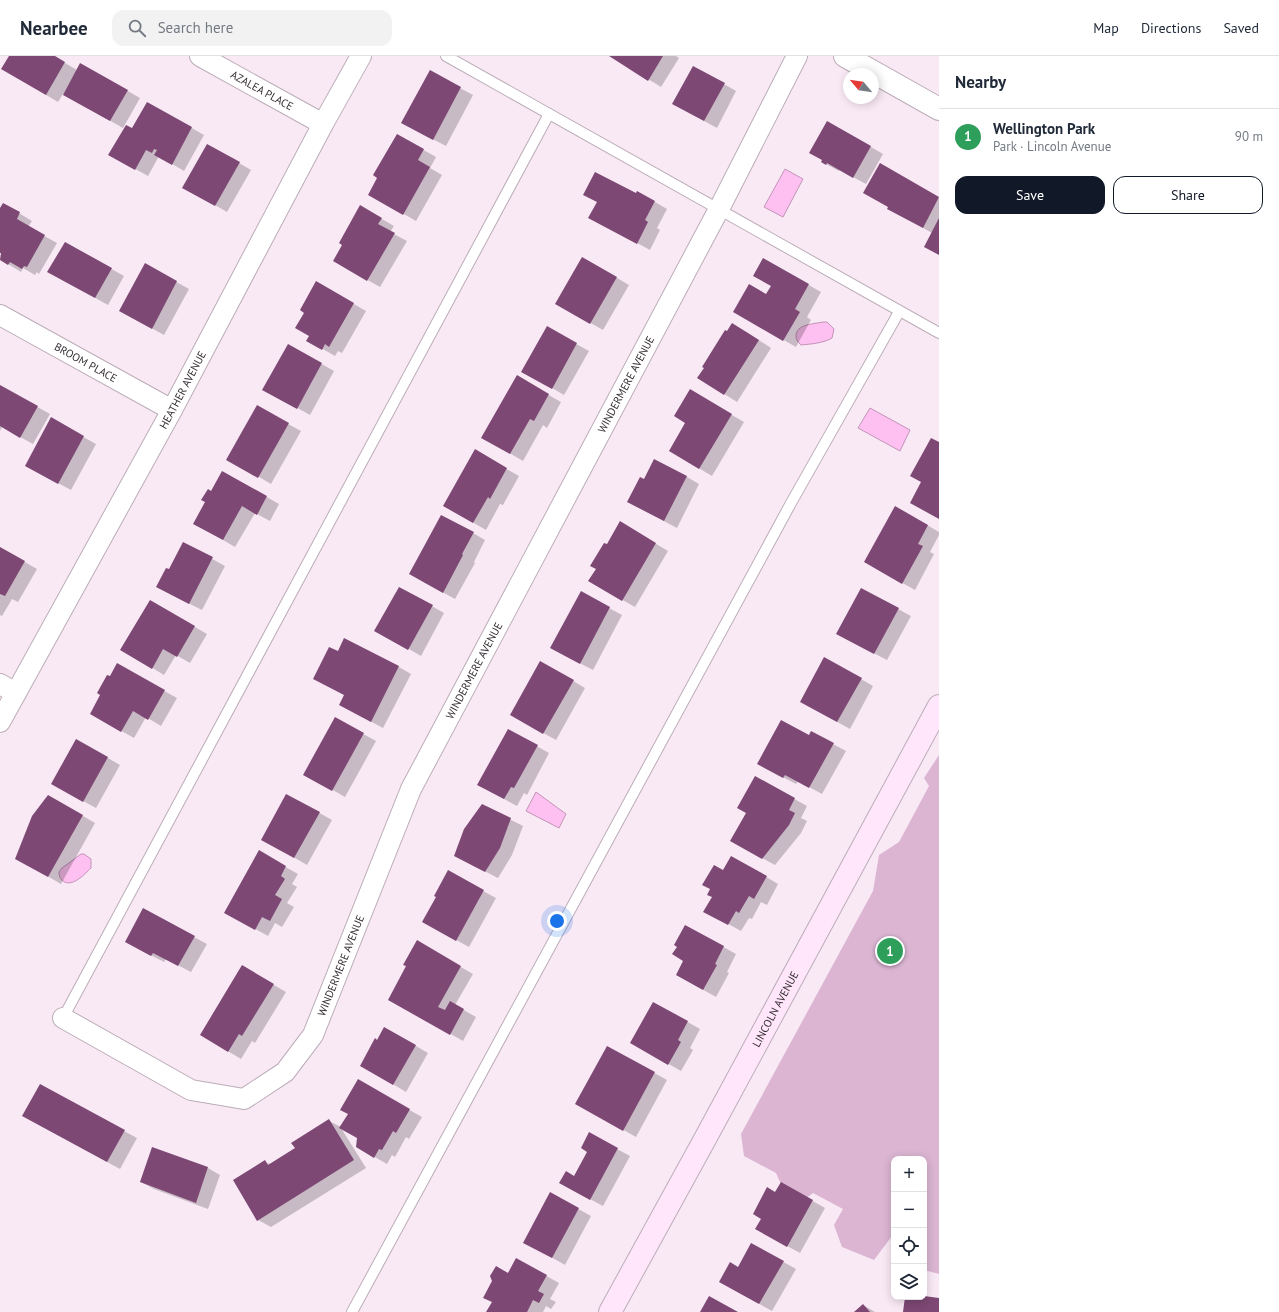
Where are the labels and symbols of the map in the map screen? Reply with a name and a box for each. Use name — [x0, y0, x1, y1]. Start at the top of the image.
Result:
street label: AZALEA PLACE — [228, 67, 296, 113]
north arrow — [843, 68, 879, 104]
street label: WINDERMERE AVENUE — [594, 334, 657, 435]
street label: BROOM PLACE — [52, 339, 120, 385]
street label: HEATHER AVENUE — [156, 348, 209, 431]
street label: WINDERMERE AVENUE — [442, 620, 505, 721]
your location — [547, 911, 567, 931]
street label: WINDERMERE AVENUE — [314, 913, 367, 1018]
pin: 1 — [877, 936, 903, 966]
street label: LINCOLN AVENUE — [749, 969, 801, 1049]

